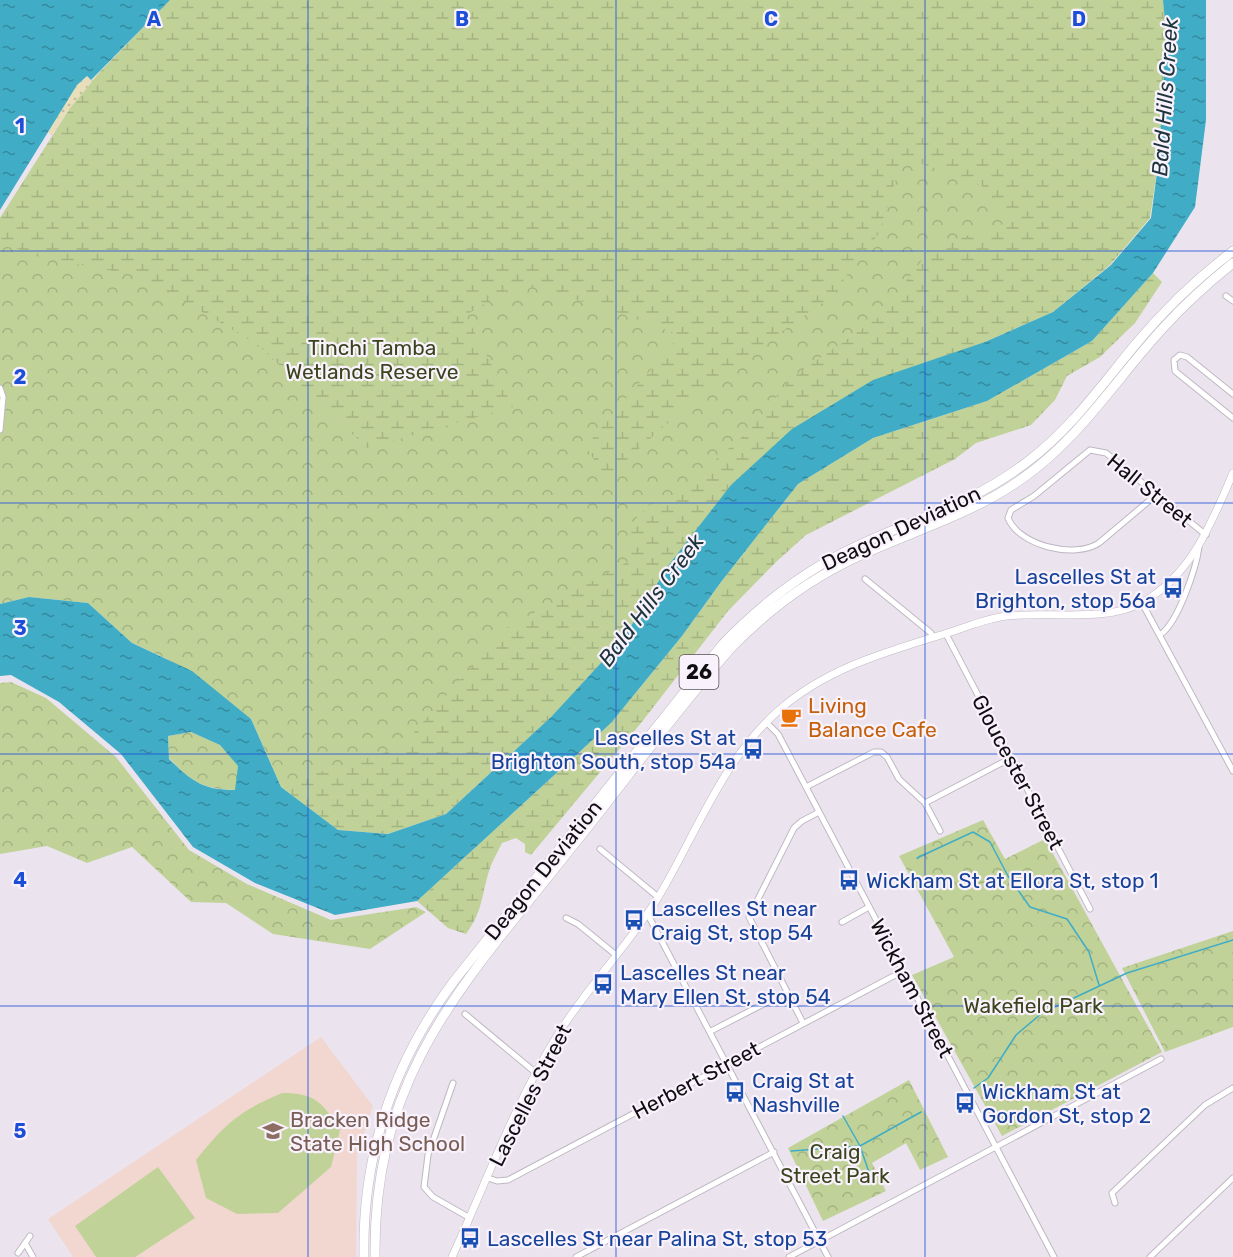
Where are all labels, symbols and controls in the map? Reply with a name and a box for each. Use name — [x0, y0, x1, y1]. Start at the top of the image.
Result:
text: A — [147, 7, 162, 31]
text: B — [455, 7, 469, 31]
text: C — [764, 7, 778, 31]
text: D — [1072, 7, 1086, 31]
water label: Bald Hills Creek — [1146, 16, 1184, 177]
text: 1 — [15, 114, 25, 138]
park label: Tinchi Tamba Wetlands Reserve — [286, 335, 458, 384]
text: 2 — [14, 365, 27, 389]
street label: Hall Street — [1102, 448, 1198, 532]
street label: Deagon Deviation — [818, 480, 984, 576]
water label: Bald Hills Creek — [592, 528, 710, 672]
place label: Lascelles St at Brighton, stop 56a — [975, 564, 1156, 613]
bus stop icon: Lascelles St at Brighton, stop 56a — [1161, 576, 1185, 600]
text: 3 — [13, 616, 27, 640]
road number: 26 — [680, 655, 718, 689]
street label: Gloucester Street — [967, 690, 1069, 854]
place label: Living Balance Cafe — [808, 693, 937, 742]
cafe icon: Living Balance Cafe — [779, 705, 803, 729]
place label: Lascelles St at Brighton South, stop 54a — [491, 725, 736, 774]
bus stop icon: Lascelles St at Brighton South, stop 54a — [741, 737, 765, 761]
street label: Deagon Deviation — [479, 795, 607, 945]
text: 4 — [13, 868, 27, 892]
bus stop icon: Wickham St at Ellora St, stop 1 — [837, 868, 861, 892]
place label: Wickham St at Ellora St, stop 1 — [866, 868, 1159, 893]
place label: Lascelles St near Craig St, stop 54 — [651, 896, 817, 945]
bus stop icon: Lascelles St near Craig St, stop 54 — [622, 908, 646, 932]
street label: Wickham Street — [865, 914, 959, 1062]
place label: Lascelles St near Mary Ellen St, stop 54 — [620, 960, 831, 1009]
bus stop icon: Lascelles St near Mary Ellen St, stop 54 — [591, 972, 615, 996]
park label: Wakefield Park — [963, 993, 1103, 1018]
street label: Lascelles Street — [483, 1020, 577, 1170]
street label: Herbert Street — [628, 1036, 764, 1124]
place label: Craig St at Nashville — [752, 1068, 854, 1117]
place label: Wickham St at Gordon St, stop 2 — [982, 1079, 1151, 1128]
bus stop icon: Craig St at Nashville — [723, 1080, 747, 1104]
bus stop icon: Wickham St at Gordon St, stop 2 — [953, 1091, 977, 1115]
place label: Bracken Ridge State High School — [290, 1107, 465, 1156]
text: 5 — [14, 1119, 27, 1143]
school or university icon: Bracken Ridge State High School — [261, 1119, 285, 1143]
park label: Craig Street Park — [780, 1139, 890, 1188]
bus stop icon: Lascelles St near Palina St, stop 53 — [458, 1226, 482, 1250]
place label: Lascelles St near Palina St, stop 53 — [487, 1226, 827, 1251]

